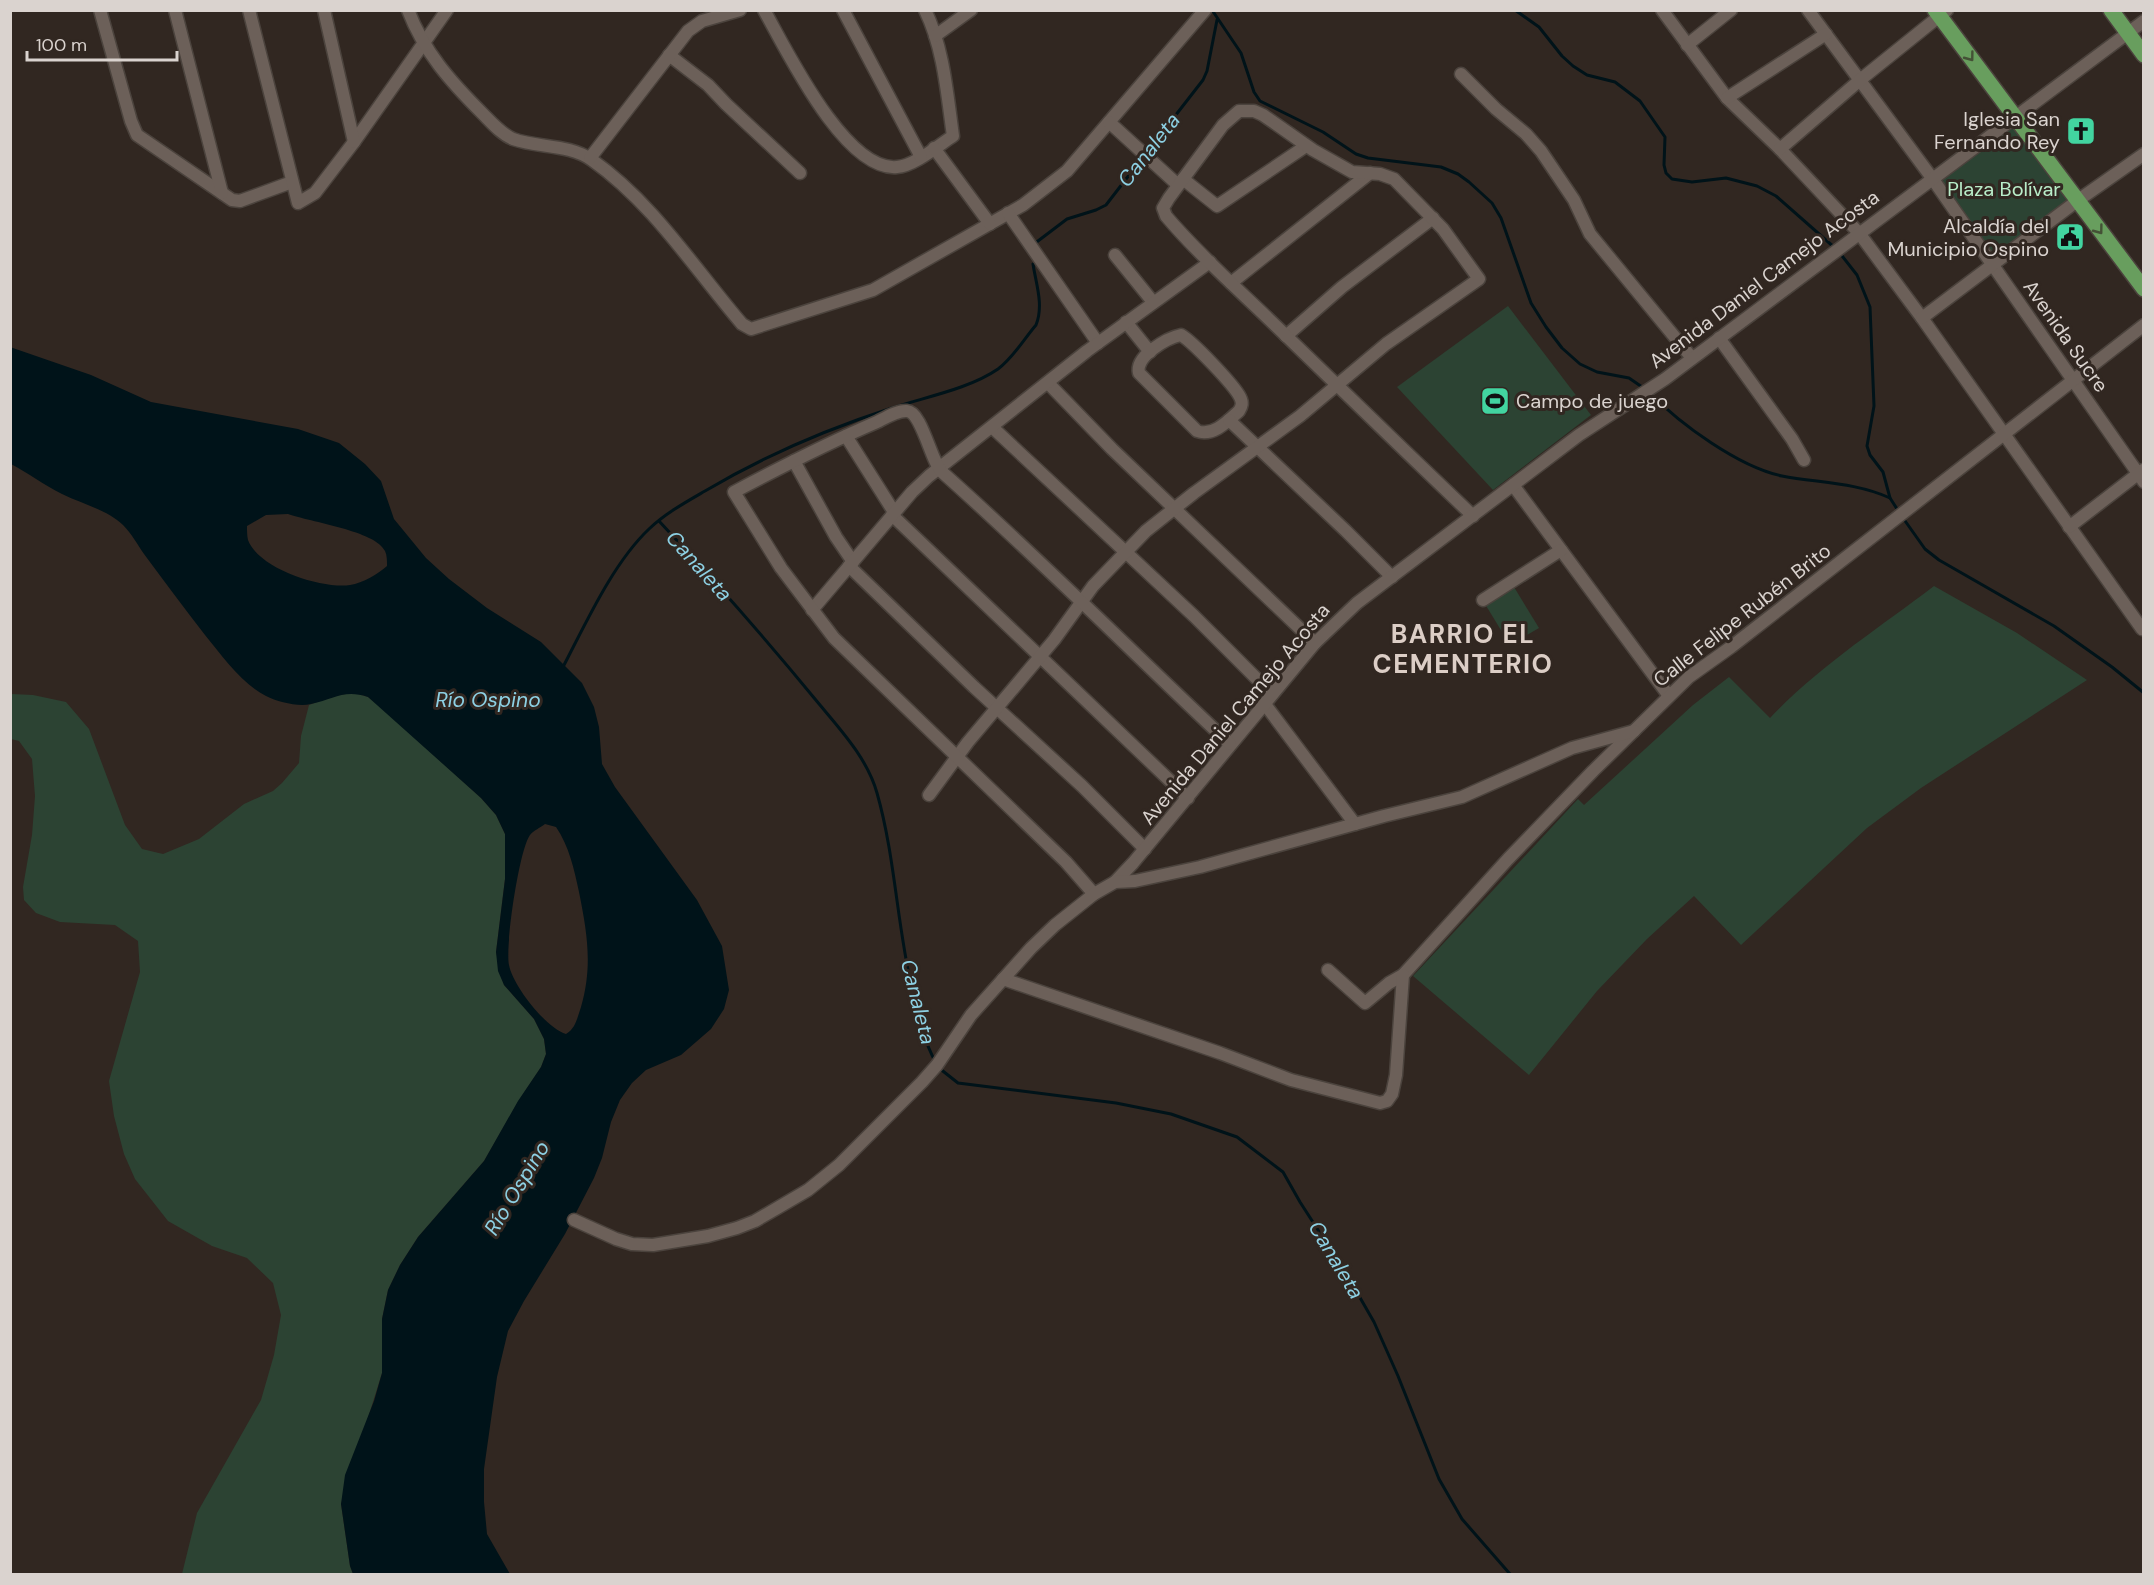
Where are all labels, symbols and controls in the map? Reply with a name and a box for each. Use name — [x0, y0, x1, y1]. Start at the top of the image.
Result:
scale bar — [27, 24, 177, 62]
text: 100 m — [36, 33, 87, 57]
one-way arrow — [1962, 51, 1973, 62]
place label: Iglesia San Fernando Rey — [1934, 106, 2060, 155]
water label: Canaleta — [1111, 107, 1187, 193]
church icon: Iglesia San Fernando Rey — [2065, 115, 2097, 147]
park label: Plaza Bolívar — [1947, 176, 2061, 202]
street label: Avenida Daniel Camejo Acosta — [1644, 184, 1884, 374]
place label: Alcaldía del Municipio Ospino — [1888, 213, 2049, 262]
public building icon: Alcaldía del Municipio Ospino — [2054, 221, 2086, 253]
one-way arrow — [2092, 224, 2103, 235]
street label: Avenida Sucre — [2018, 275, 2114, 397]
sports icon: Campo de juego — [1479, 385, 1511, 417]
place label: Campo de juego — [1516, 388, 1668, 414]
water label: Canaleta — [660, 524, 738, 608]
street label: Calle Felipe Rubén Brito — [1648, 537, 1836, 693]
street label: Avenida Daniel Camejo Acosta — [1135, 598, 1335, 830]
district label: BARRIO EL CEMENTERIO — [1372, 617, 1554, 681]
water label: Río Ospino — [435, 686, 541, 714]
water label: Canaleta — [894, 957, 942, 1047]
water label: Río Ospino — [478, 1136, 556, 1240]
water label: Canaleta — [1302, 1216, 1370, 1304]

